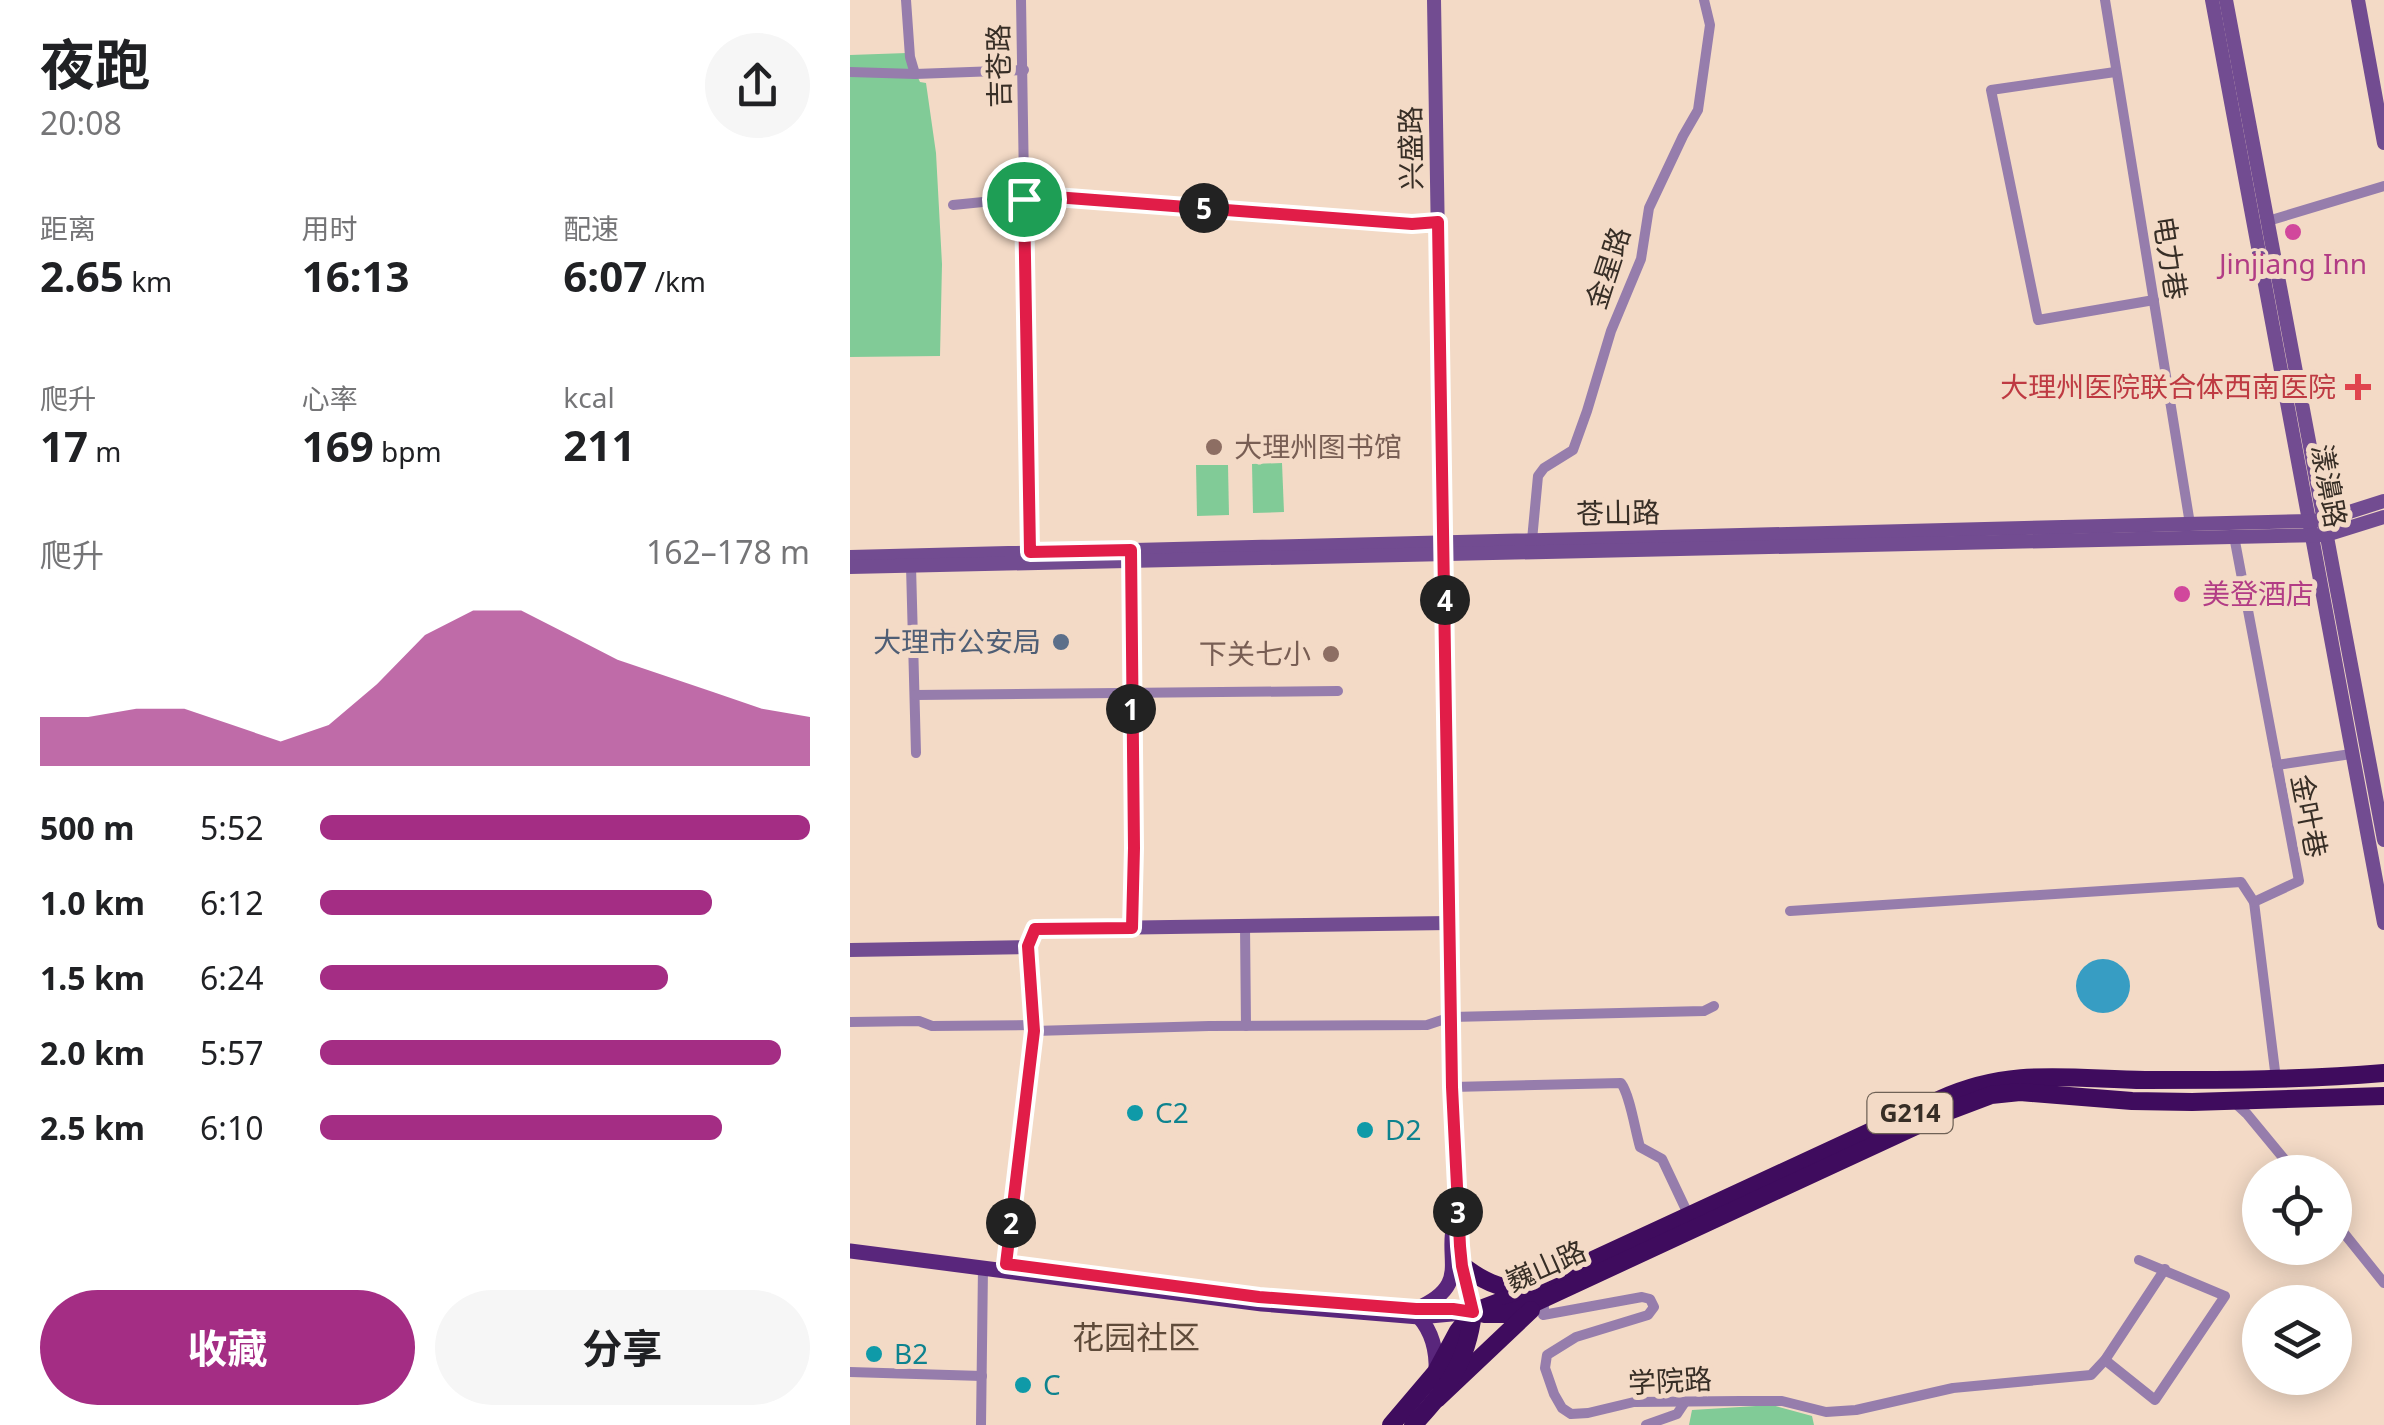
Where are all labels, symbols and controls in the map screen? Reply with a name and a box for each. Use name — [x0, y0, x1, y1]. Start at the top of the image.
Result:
street label: 吉苍路 — [978, 24, 1018, 108]
text: 夜跑 — [40, 26, 150, 101]
button: share — [705, 33, 810, 138]
text: 20:08 — [40, 101, 122, 144]
street label: 兴盛路 — [1390, 106, 1430, 190]
pin — [982, 157, 1067, 242]
icon: arrive — [997, 172, 1052, 227]
pin: 5 — [1179, 183, 1229, 233]
text: 5 — [1196, 189, 1212, 227]
text: 距离 — [40, 209, 96, 247]
text: 用时 — [302, 209, 358, 247]
text: 配速 — [563, 209, 619, 247]
street label: 电力巷 — [2146, 213, 2196, 302]
marker: Jinjiang Inn — [2282, 221, 2304, 243]
street label: 金星路 — [1576, 222, 1638, 314]
place label: Jinjiang Inn — [2216, 244, 2367, 282]
text: 2.65 — [40, 247, 124, 304]
text: 16:13 — [302, 247, 410, 304]
text: 6:07 — [563, 247, 647, 304]
text: km — [124, 262, 172, 300]
text: /km — [647, 262, 706, 300]
place label: 大理州医院联合体西南医院 — [2000, 367, 2336, 405]
marker: 大理州医院联合体西南医院 — [2345, 374, 2371, 400]
text: kcal — [563, 378, 615, 416]
text: 爬升 — [40, 379, 96, 417]
text: 心率 — [302, 379, 358, 417]
text: 211 — [563, 416, 635, 473]
text: 17 — [40, 417, 88, 474]
text: 169 — [302, 417, 374, 474]
place label: 大理州图书馆 — [1234, 427, 1402, 465]
text: m — [88, 432, 122, 470]
text: bpm — [374, 432, 442, 470]
marker: 大理州图书馆 — [1203, 436, 1225, 458]
street label: 漾濞路 — [2304, 441, 2356, 530]
street label: 苍山路 — [1576, 492, 1660, 532]
text: 162–178 m — [646, 530, 810, 573]
text: 爬升 — [40, 533, 104, 576]
place label: 美登酒店 — [2202, 574, 2314, 612]
pin: 4 — [1420, 575, 1470, 625]
text: 4 — [1437, 581, 1453, 619]
marker: 美登酒店 — [2171, 583, 2193, 605]
place label: 大理市公安局 — [873, 622, 1041, 660]
marker: 大理市公安局 — [1050, 631, 1072, 653]
place label: 下关七小 — [1199, 634, 1311, 672]
marker: 下关七小 — [1320, 643, 1342, 665]
pin: 1 — [1106, 684, 1156, 734]
text: 1 — [1123, 690, 1139, 728]
street label: 金叶巷 — [2283, 771, 2337, 861]
text: 500 m — [40, 806, 134, 849]
text: 5:52 — [200, 806, 264, 849]
text: 1.0 km — [40, 881, 145, 924]
text: 6:12 — [200, 881, 264, 924]
text: 1.5 km — [40, 956, 145, 999]
text: 6:24 — [200, 956, 264, 999]
text: 2.0 km — [40, 1031, 145, 1074]
text: 5:57 — [200, 1031, 264, 1074]
place label: C2 — [1155, 1093, 1189, 1131]
road number: G214 — [1868, 1093, 1952, 1133]
marker: C2 — [1124, 1102, 1146, 1124]
text: 2.5 km — [40, 1106, 145, 1149]
text: 6:10 — [200, 1106, 264, 1149]
place label: D2 — [1385, 1110, 1421, 1148]
marker: D2 — [1354, 1119, 1376, 1141]
map controls — [2242, 1155, 2352, 1395]
button: locate — [2242, 1155, 2352, 1265]
pin: 3 — [1433, 1187, 1483, 1237]
text: 3 — [1450, 1193, 1466, 1231]
pin: 2 — [986, 1198, 1036, 1248]
text: 2 — [1003, 1204, 1019, 1242]
street label: 巍山路 — [1499, 1231, 1592, 1300]
button: layers — [2242, 1285, 2352, 1395]
button: 收藏 — [40, 1290, 415, 1405]
button: 分享 — [435, 1290, 810, 1405]
district label: 花园社区 — [1072, 1315, 1200, 1358]
place label: B2 — [894, 1334, 928, 1372]
marker: B2 — [863, 1343, 885, 1365]
street label: 学院路 — [1627, 1359, 1713, 1401]
place label: C — [1043, 1365, 1061, 1403]
marker: C — [1012, 1374, 1034, 1396]

